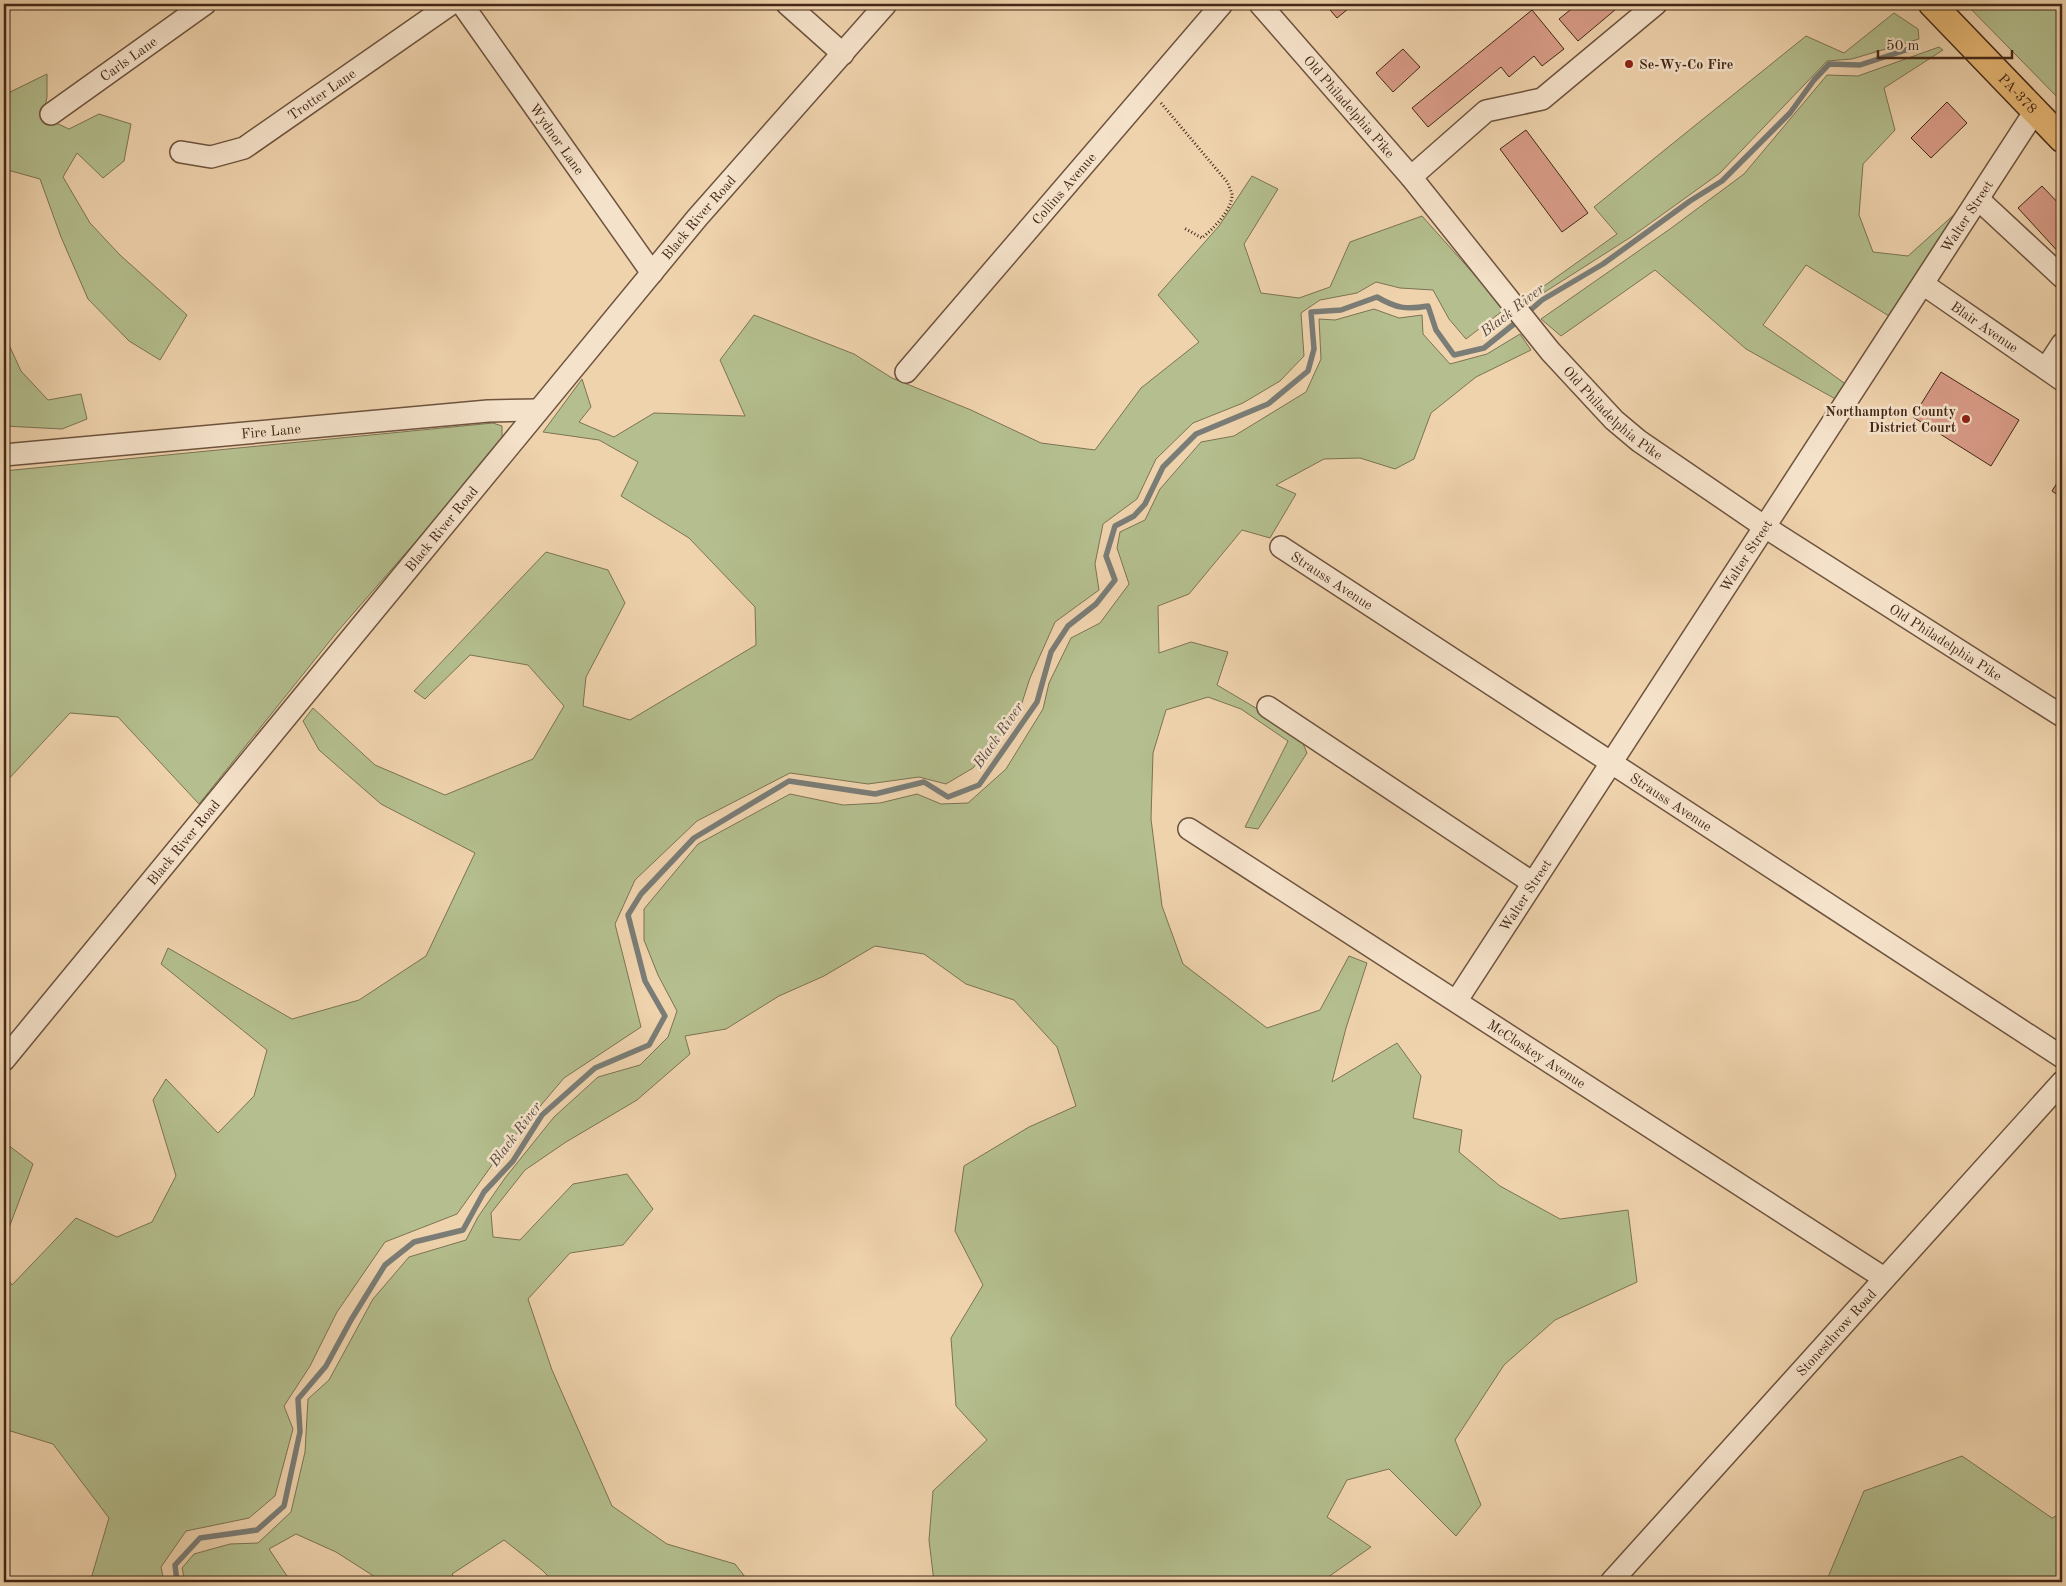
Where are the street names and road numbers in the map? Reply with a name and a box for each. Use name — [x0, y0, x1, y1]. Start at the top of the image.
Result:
street label: Carls Lane — [98, 35, 160, 85]
street label: Old Philadelphia Pike — [1300, 53, 1397, 161]
street label: Trotter Lane — [286, 67, 358, 123]
street label: PA-378 — [1995, 72, 2039, 116]
street label: Wydnor Lane — [527, 101, 586, 178]
street label: Collins Avenue — [1030, 150, 1099, 228]
street label: Black River Road — [660, 173, 739, 263]
street label: Walter Street — [1939, 178, 1996, 255]
street label: Blair Avenue — [1948, 299, 2020, 355]
street label: Old Philadelphia Pike — [1560, 364, 1665, 463]
street label: Fire Lane — [241, 422, 301, 441]
street label: Black River Road — [403, 484, 481, 575]
street label: Walter Street — [1718, 518, 1775, 595]
street label: Strauss Avenue — [1288, 550, 1375, 613]
street label: Old Philadelphia Pike — [1886, 602, 2004, 684]
street label: Strauss Avenue — [1627, 771, 1714, 834]
street label: Black River Road — [145, 798, 223, 888]
street label: Walter Street — [1498, 857, 1554, 934]
street label: McCloskey Avenue — [1485, 1018, 1588, 1091]
street label: Stonesthrow Road — [1794, 1287, 1879, 1379]

